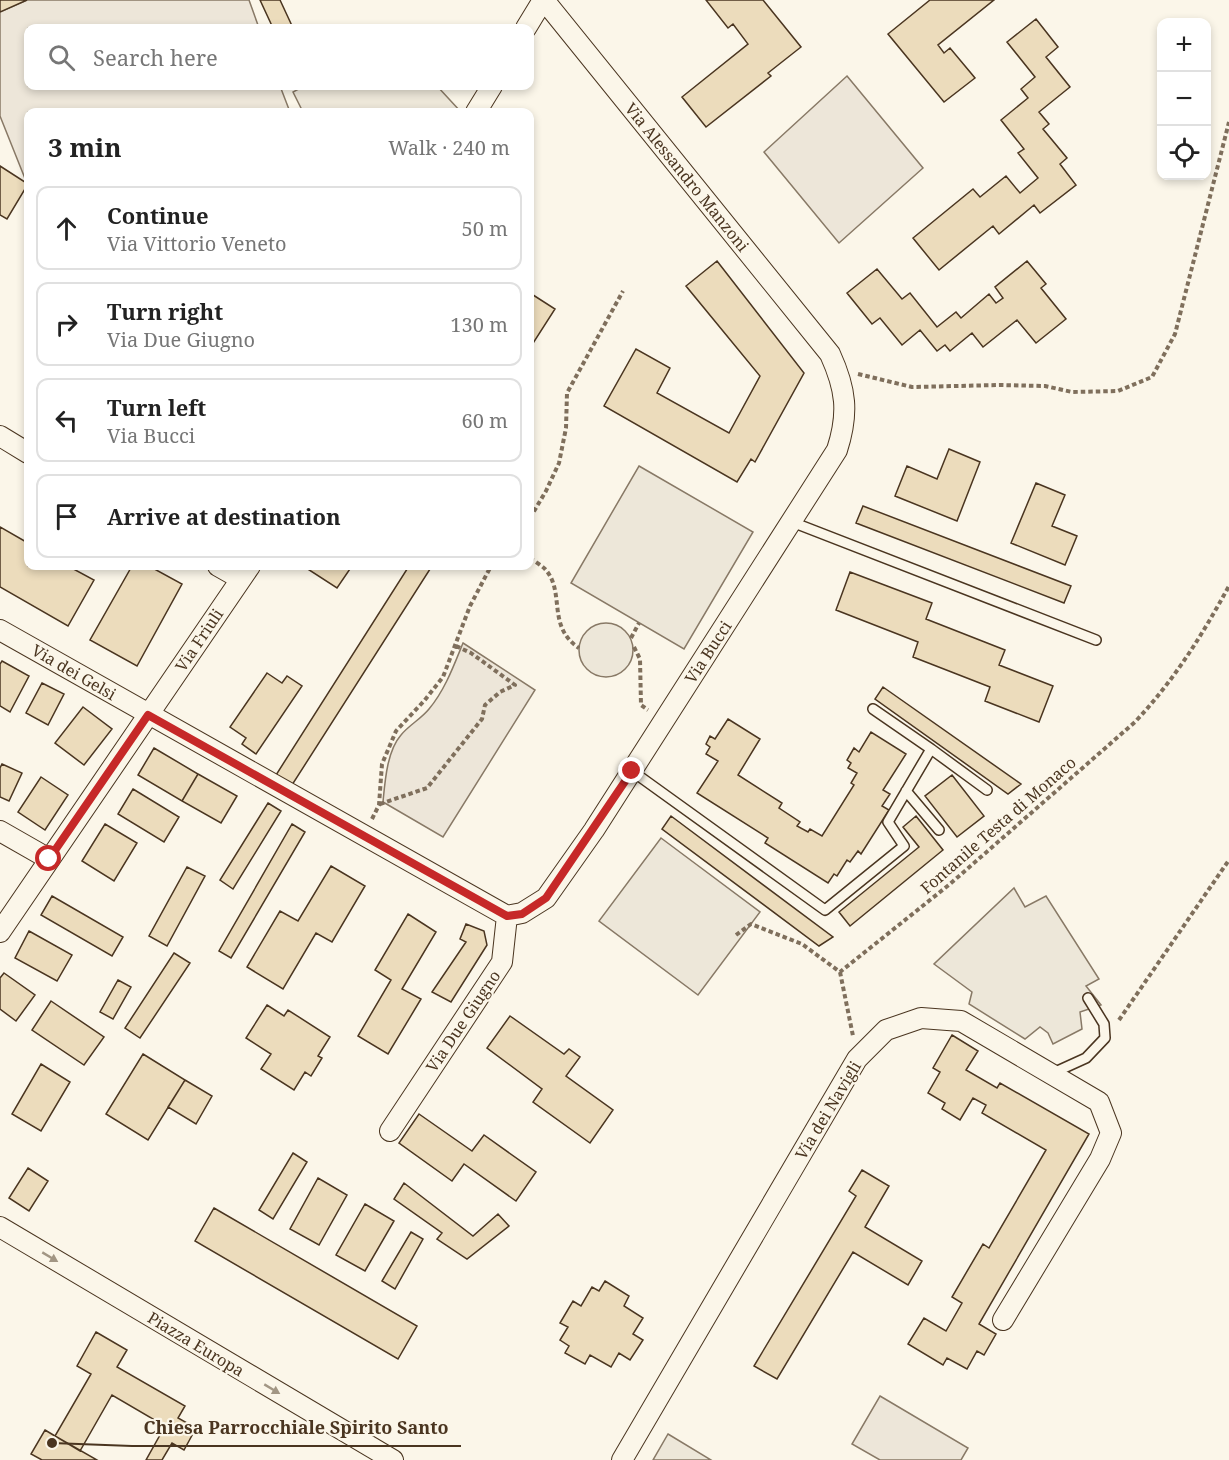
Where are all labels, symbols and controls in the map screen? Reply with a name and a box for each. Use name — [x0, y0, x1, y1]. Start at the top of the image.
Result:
map controls — [1157, 18, 1211, 180]
button: + — [1157, 18, 1211, 72]
search box — [24, 24, 534, 90]
icon: search — [45, 41, 78, 74]
text: Search here — [93, 42, 218, 72]
button: − — [1157, 72, 1211, 126]
street label: Via Alessandro Manzoni — [620, 98, 754, 256]
button: locate — [1157, 126, 1211, 180]
text: 3 min — [48, 129, 122, 165]
text: Walk · 240 m — [388, 134, 510, 161]
text: Continue — [107, 200, 209, 230]
icon: ahead — [50, 212, 83, 245]
text: 50 m — [462, 215, 508, 242]
text: Via Vittorio Veneto — [107, 230, 287, 257]
text: Turn right — [107, 296, 223, 326]
icon: right — [50, 308, 83, 341]
text: 130 m — [450, 311, 508, 338]
text: Via Due Giugno — [107, 326, 255, 353]
text: Turn left — [107, 392, 206, 422]
icon: left — [50, 404, 83, 437]
text: 60 m — [462, 407, 508, 434]
text: Via Bucci — [107, 422, 195, 449]
icon: arrive — [50, 500, 83, 533]
text: Arrive at destination — [107, 501, 341, 531]
street label: Via Friuli — [170, 604, 228, 676]
street label: Via Bucci — [680, 616, 736, 688]
street label: Via dei Gelsi — [28, 639, 120, 705]
street label: Fontanile Testa di Monaco — [916, 751, 1080, 899]
route end — [618, 757, 644, 783]
route start — [35, 845, 61, 871]
street label: Via Due Giugno — [421, 966, 505, 1076]
street label: Via dei Navigli — [790, 1057, 866, 1163]
one-way arrow — [42, 1251, 58, 1262]
street label: Piazza Europa — [144, 1306, 248, 1382]
one-way arrow — [264, 1383, 280, 1394]
callout: Chiesa Parrocchiale Spirito Santo — [132, 1410, 461, 1446]
text: Chiesa Parrocchiale Spirito Santo — [143, 1415, 449, 1439]

